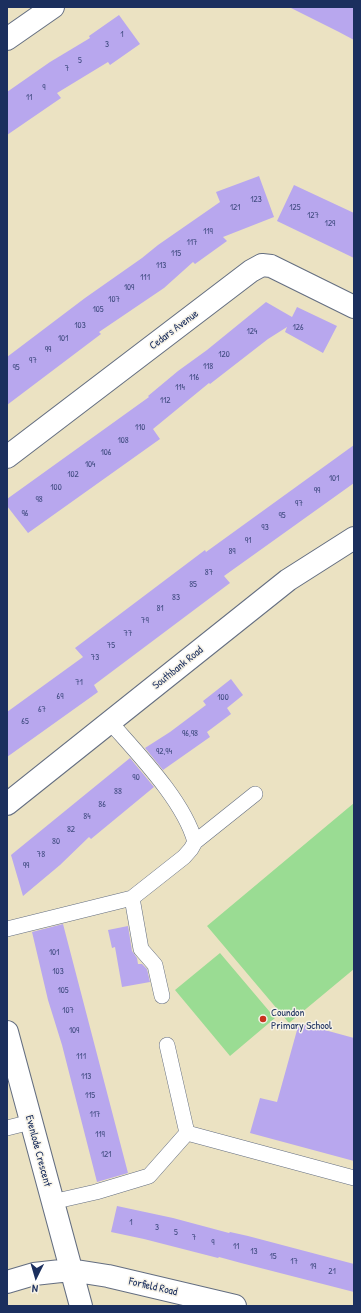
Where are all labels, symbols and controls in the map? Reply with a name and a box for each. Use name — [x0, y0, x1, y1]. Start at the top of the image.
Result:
house number: 1 — [120, 30, 124, 40]
house number: 3 — [105, 40, 109, 50]
house number: 5 — [78, 56, 82, 66]
house number: 7 — [65, 64, 69, 74]
house number: 9 — [42, 83, 46, 93]
house number: 11 — [26, 93, 32, 103]
house number: 123 — [250, 195, 262, 205]
house number: 121 — [230, 203, 240, 213]
house number: 125 — [289, 203, 301, 213]
house number: 127 — [307, 211, 319, 221]
house number: 129 — [325, 219, 335, 229]
house number: 119 — [203, 227, 213, 237]
house number: 117 — [187, 238, 197, 248]
house number: 115 — [171, 249, 181, 259]
house number: 113 — [156, 261, 166, 271]
house number: 111 — [140, 273, 150, 283]
house number: 109 — [124, 283, 134, 293]
house number: 107 — [108, 295, 120, 305]
house number: 105 — [92, 305, 104, 315]
street label: Cedars Avenue — [147, 307, 201, 353]
house number: 103 — [74, 321, 86, 331]
house number: 126 — [292, 323, 304, 333]
house number: 124 — [247, 327, 257, 337]
house number: 101 — [58, 334, 68, 344]
house number: 99 — [45, 345, 51, 355]
house number: 120 — [218, 350, 230, 360]
house number: 97 — [29, 356, 37, 366]
house number: 118 — [203, 362, 213, 372]
house number: 95 — [12, 363, 20, 373]
house number: 116 — [189, 373, 199, 383]
house number: 114 — [175, 383, 185, 393]
house number: 112 — [160, 396, 170, 406]
house number: 110 — [135, 423, 145, 433]
house number: 108 — [117, 436, 129, 446]
house number: 106 — [101, 448, 111, 458]
house number: 104 — [85, 460, 95, 470]
house number: 102 — [67, 470, 79, 480]
house number: 101 — [329, 474, 339, 484]
house number: 100 — [50, 483, 62, 493]
house number: 99 — [314, 486, 320, 496]
house number: 98 — [35, 495, 43, 505]
house number: 97 — [295, 499, 303, 509]
house number: 96 — [22, 509, 28, 519]
house number: 95 — [278, 511, 286, 521]
house number: 93 — [261, 523, 269, 533]
house number: 91 — [245, 536, 251, 546]
house number: 89 — [228, 547, 236, 557]
house number: 87 — [205, 568, 213, 578]
house number: 85 — [189, 580, 197, 590]
house number: 83 — [172, 593, 180, 603]
house number: 81 — [156, 604, 164, 614]
house number: 79 — [141, 616, 149, 626]
house number: 77 — [124, 629, 132, 639]
house number: 75 — [107, 641, 115, 651]
street label: Southbank Road — [150, 644, 206, 692]
house number: 73 — [91, 653, 99, 663]
house number: 71 — [75, 678, 83, 688]
house number: 69 — [57, 692, 63, 702]
house number: 100 — [217, 693, 229, 703]
house number: 67 — [38, 705, 46, 715]
house number: 65 — [21, 717, 29, 727]
house number: 96,98 — [182, 729, 198, 739]
house number: 92,94 — [156, 747, 172, 757]
house number: 90 — [132, 773, 140, 783]
house number: 88 — [114, 787, 122, 797]
house number: 86 — [98, 800, 106, 810]
house number: 84 — [83, 812, 91, 822]
house number: 82 — [67, 825, 75, 835]
house number: 80 — [52, 837, 60, 847]
house number: 78 — [37, 850, 45, 860]
house number: 99 — [23, 861, 29, 871]
house number: 101 — [49, 948, 59, 958]
house number: 103 — [52, 967, 64, 977]
house number: 105 — [57, 986, 69, 996]
house number: 107 — [62, 1006, 74, 1016]
place label: Coundon Primary School — [271, 1006, 332, 1032]
marker: Coundon Primary School — [258, 1014, 268, 1024]
house number: 109 — [69, 1026, 79, 1036]
house number: 111 — [76, 1052, 86, 1062]
house number: 113 — [81, 1072, 91, 1082]
house number: 115 — [85, 1091, 95, 1101]
house number: 117 — [90, 1110, 100, 1120]
street label: Evenlode Crescent — [22, 1114, 54, 1188]
house number: 119 — [95, 1130, 105, 1140]
house number: 121 — [101, 1150, 111, 1160]
house number: 1 — [129, 1218, 133, 1228]
house number: 3 — [155, 1223, 159, 1233]
house number: 5 — [174, 1228, 178, 1238]
house number: 7 — [192, 1233, 196, 1243]
house number: 9 — [211, 1238, 215, 1248]
house number: 11 — [233, 1242, 239, 1252]
house number: 13 — [250, 1247, 258, 1257]
house number: 15 — [269, 1252, 277, 1262]
north arrow — [16, 1257, 56, 1297]
house number: 17 — [290, 1257, 298, 1267]
house number: 19 — [310, 1262, 316, 1272]
house number: 21 — [328, 1267, 336, 1277]
street label: Forfield Road — [127, 1275, 179, 1299]
text: N — [31, 1282, 38, 1296]

